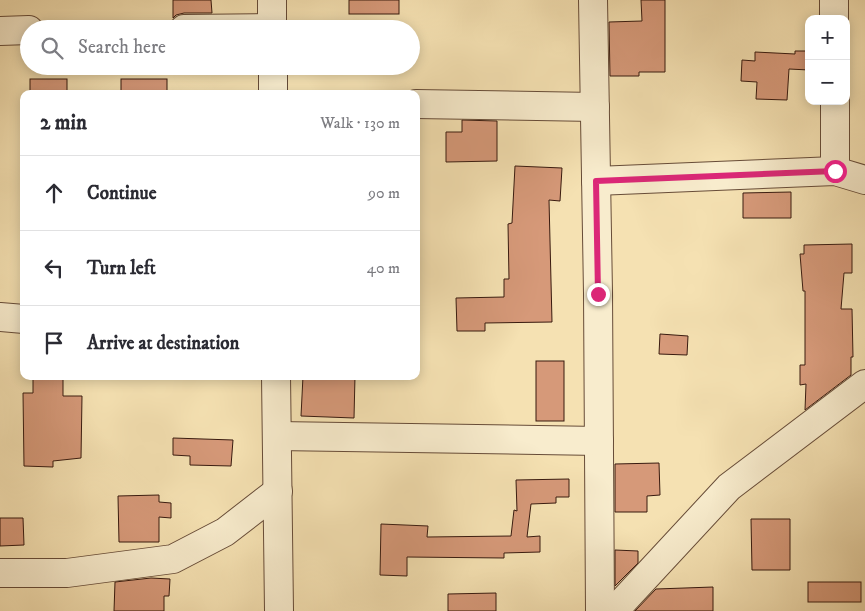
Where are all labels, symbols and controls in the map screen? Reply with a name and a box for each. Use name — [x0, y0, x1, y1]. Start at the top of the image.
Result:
map controls — [805, 15, 850, 105]
button: + — [805, 15, 850, 60]
search box — [20, 20, 420, 75]
icon: search — [38, 34, 66, 62]
text: Search here — [78, 36, 166, 59]
button: − — [805, 60, 850, 105]
text: 2 min — [40, 110, 87, 136]
text: Walk · 130 m — [320, 113, 400, 133]
route start — [824, 160, 847, 183]
icon: ahead — [40, 179, 68, 207]
text: Continue — [87, 182, 157, 205]
text: 90 m — [368, 183, 400, 203]
icon: left — [40, 254, 68, 282]
text: Turn left — [87, 257, 156, 280]
text: 40 m — [367, 258, 400, 278]
route end — [587, 283, 610, 306]
icon: arrive — [40, 329, 68, 357]
text: Arrive at destination — [87, 332, 239, 355]

